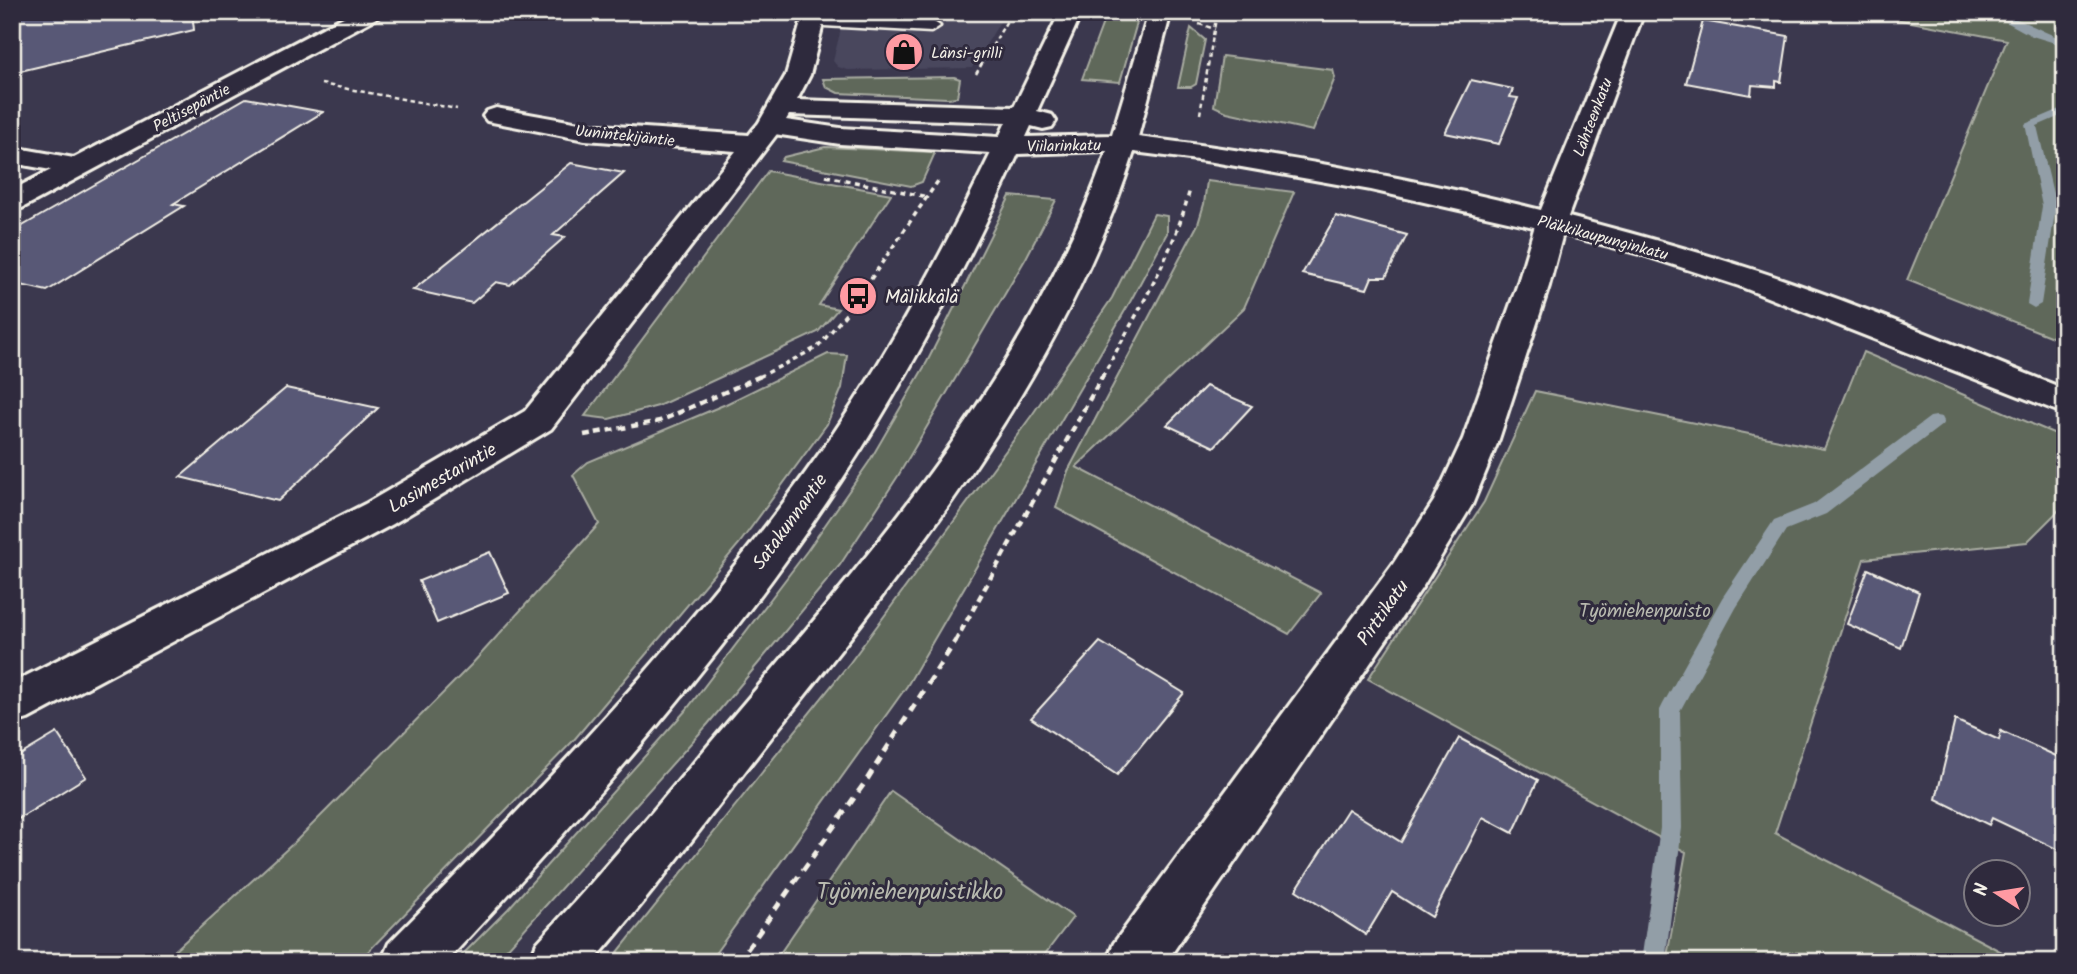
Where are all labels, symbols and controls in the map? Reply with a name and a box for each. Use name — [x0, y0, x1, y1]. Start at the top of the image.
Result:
shop icon: Länsi-grilli — [883, 31, 925, 73]
place label: Länsi-grilli — [931, 41, 1003, 66]
street label: Lähteenkatu — [1567, 74, 1620, 161]
street label: Peltisepäntie — [148, 77, 235, 139]
street label: Uunintekijäntie — [574, 119, 676, 154]
street label: Viilarinkatu — [1027, 133, 1102, 160]
street label: Pläkkikaupunginkatu — [1534, 209, 1671, 268]
bus stop icon: Mälikkälä — [837, 275, 879, 317]
place label: Mälikkälä — [885, 283, 960, 313]
street label: Lasimestarintie — [383, 435, 503, 522]
street label: Satakunnantie — [745, 467, 836, 577]
street label: Pirttikatu — [1350, 574, 1417, 652]
park label: Työmiehenpuisto — [1579, 597, 1711, 627]
north arrow — [1962, 858, 2032, 928]
park label: Työmiehenpuistikko — [817, 875, 1003, 911]
text: N — [1966, 881, 1998, 899]

